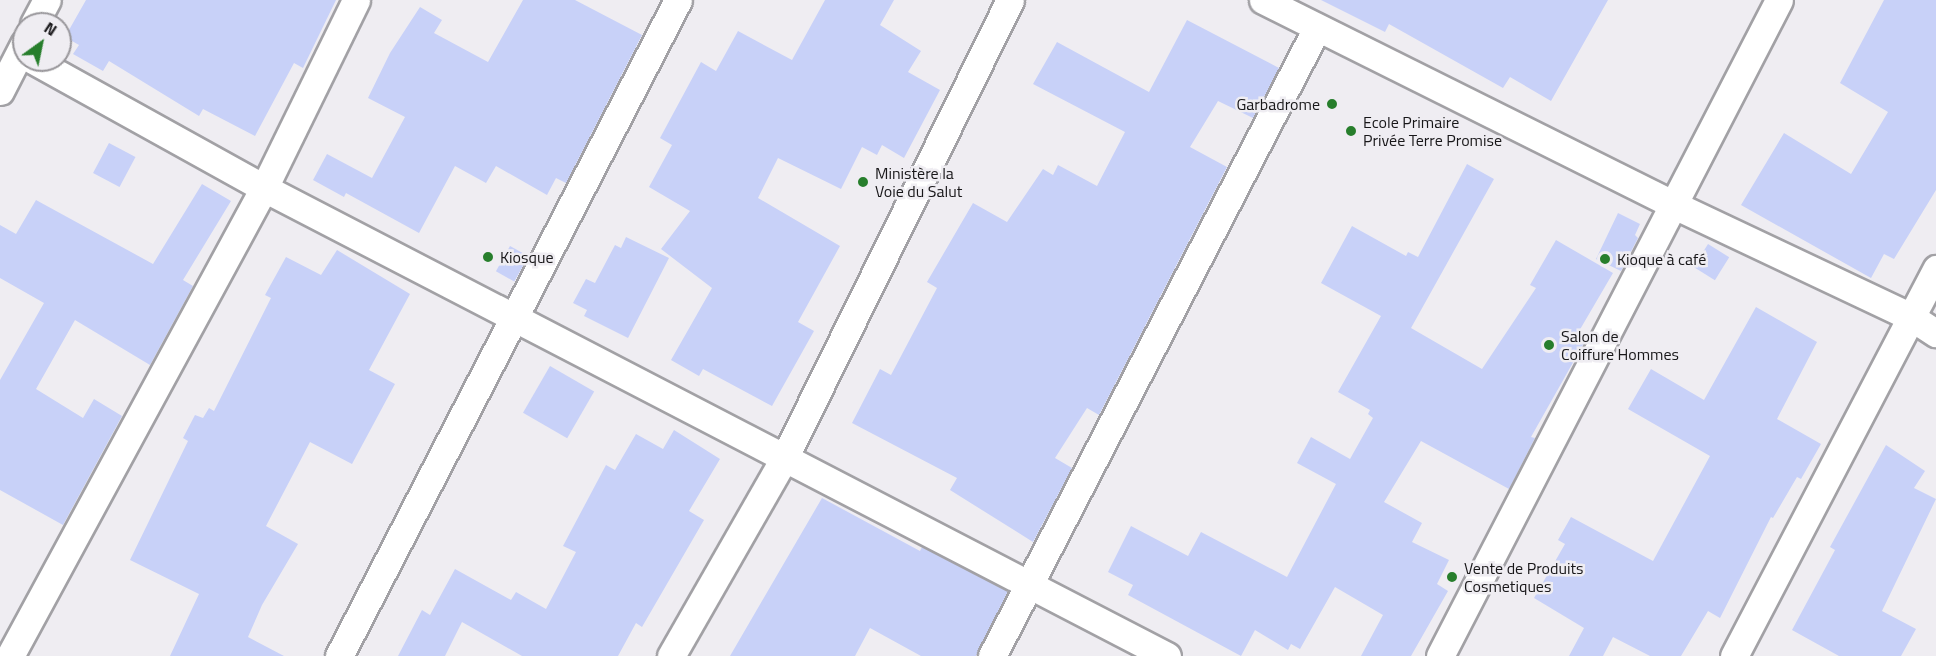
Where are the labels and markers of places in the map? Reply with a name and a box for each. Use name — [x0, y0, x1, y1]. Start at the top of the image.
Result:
place label: Garbadrome — [1236, 94, 1320, 114]
marker: Garbadrome — [1325, 97, 1339, 111]
place label: Ecole Primaire Privée Terre Promise — [1363, 112, 1502, 150]
marker: Ecole Primaire Privée Terre Promise — [1344, 124, 1358, 138]
place label: Ministère la Voie du Salut — [875, 163, 962, 201]
marker: Ministère la Voie du Salut — [856, 175, 870, 189]
place label: Kiosque — [500, 247, 553, 267]
place label: Kioque à café — [1617, 249, 1706, 269]
marker: Kiosque — [481, 250, 495, 264]
marker: Kioque à café — [1598, 252, 1612, 266]
place label: Salon de Coiffure Hommes — [1561, 326, 1679, 364]
marker: Salon de Coiffure Hommes — [1542, 338, 1556, 352]
place label: Vente de Produits Cosmetiques — [1464, 558, 1584, 596]
marker: Vente de Produits Cosmetiques — [1445, 570, 1459, 584]

